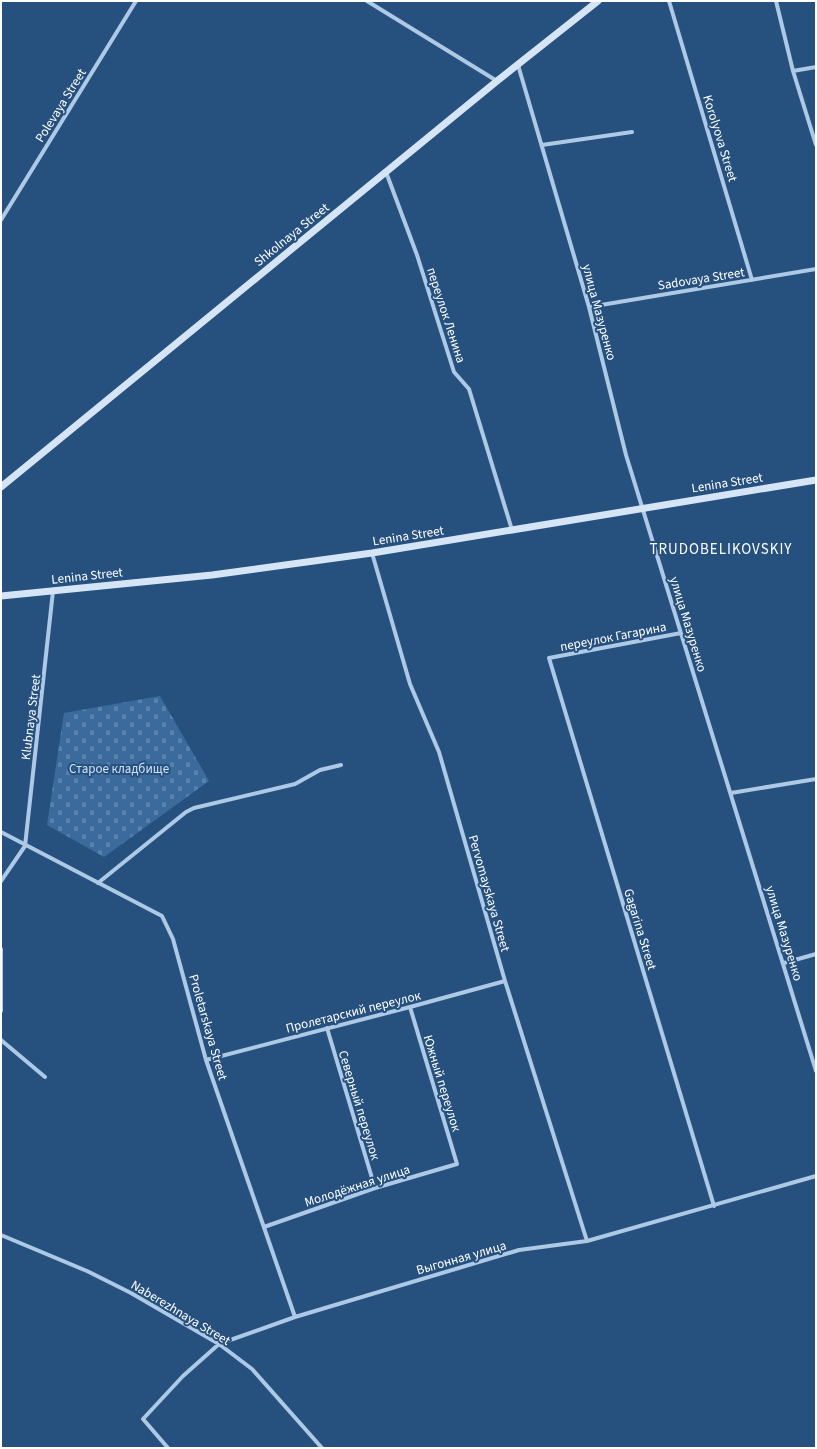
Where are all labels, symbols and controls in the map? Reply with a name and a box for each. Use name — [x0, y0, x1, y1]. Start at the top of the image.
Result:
street label: Polevaya Street — [31, 65, 91, 146]
street label: Korolyova Street — [698, 93, 742, 184]
street label: Shkolnaya Street — [250, 199, 333, 271]
street label: улица Мазуренко — [578, 262, 621, 362]
street label: Sadovaya Street — [656, 263, 746, 295]
street label: переулок Ленина — [422, 265, 470, 365]
street label: Lenina Street — [690, 468, 765, 497]
street label: Lenina Street — [371, 521, 446, 550]
district label: TRUDOBELIKOVSKIY — [650, 539, 792, 560]
street label: Lenina Street — [50, 563, 124, 589]
street label: улица Мазуренко — [665, 574, 711, 674]
street label: переулок Гагарина — [558, 618, 668, 656]
street label: Klubnaya Street — [17, 673, 45, 761]
park label: Старое кладбище — [69, 760, 169, 778]
street label: Pervomayskaya Street — [464, 833, 514, 954]
street label: улица Мазуренко — [761, 883, 807, 983]
street label: Gagarina Street — [619, 886, 661, 973]
street label: Proletarskaya Street — [184, 972, 232, 1083]
street label: Пролетарский переулок — [284, 986, 423, 1037]
street label: Южный переулок — [419, 1033, 465, 1134]
street label: Северный переулок — [334, 1048, 384, 1163]
street label: Молодёжная улица — [302, 1160, 412, 1211]
street label: Выгонная улица — [414, 1237, 508, 1279]
street label: Naberezhnaya Street — [127, 1276, 234, 1350]

